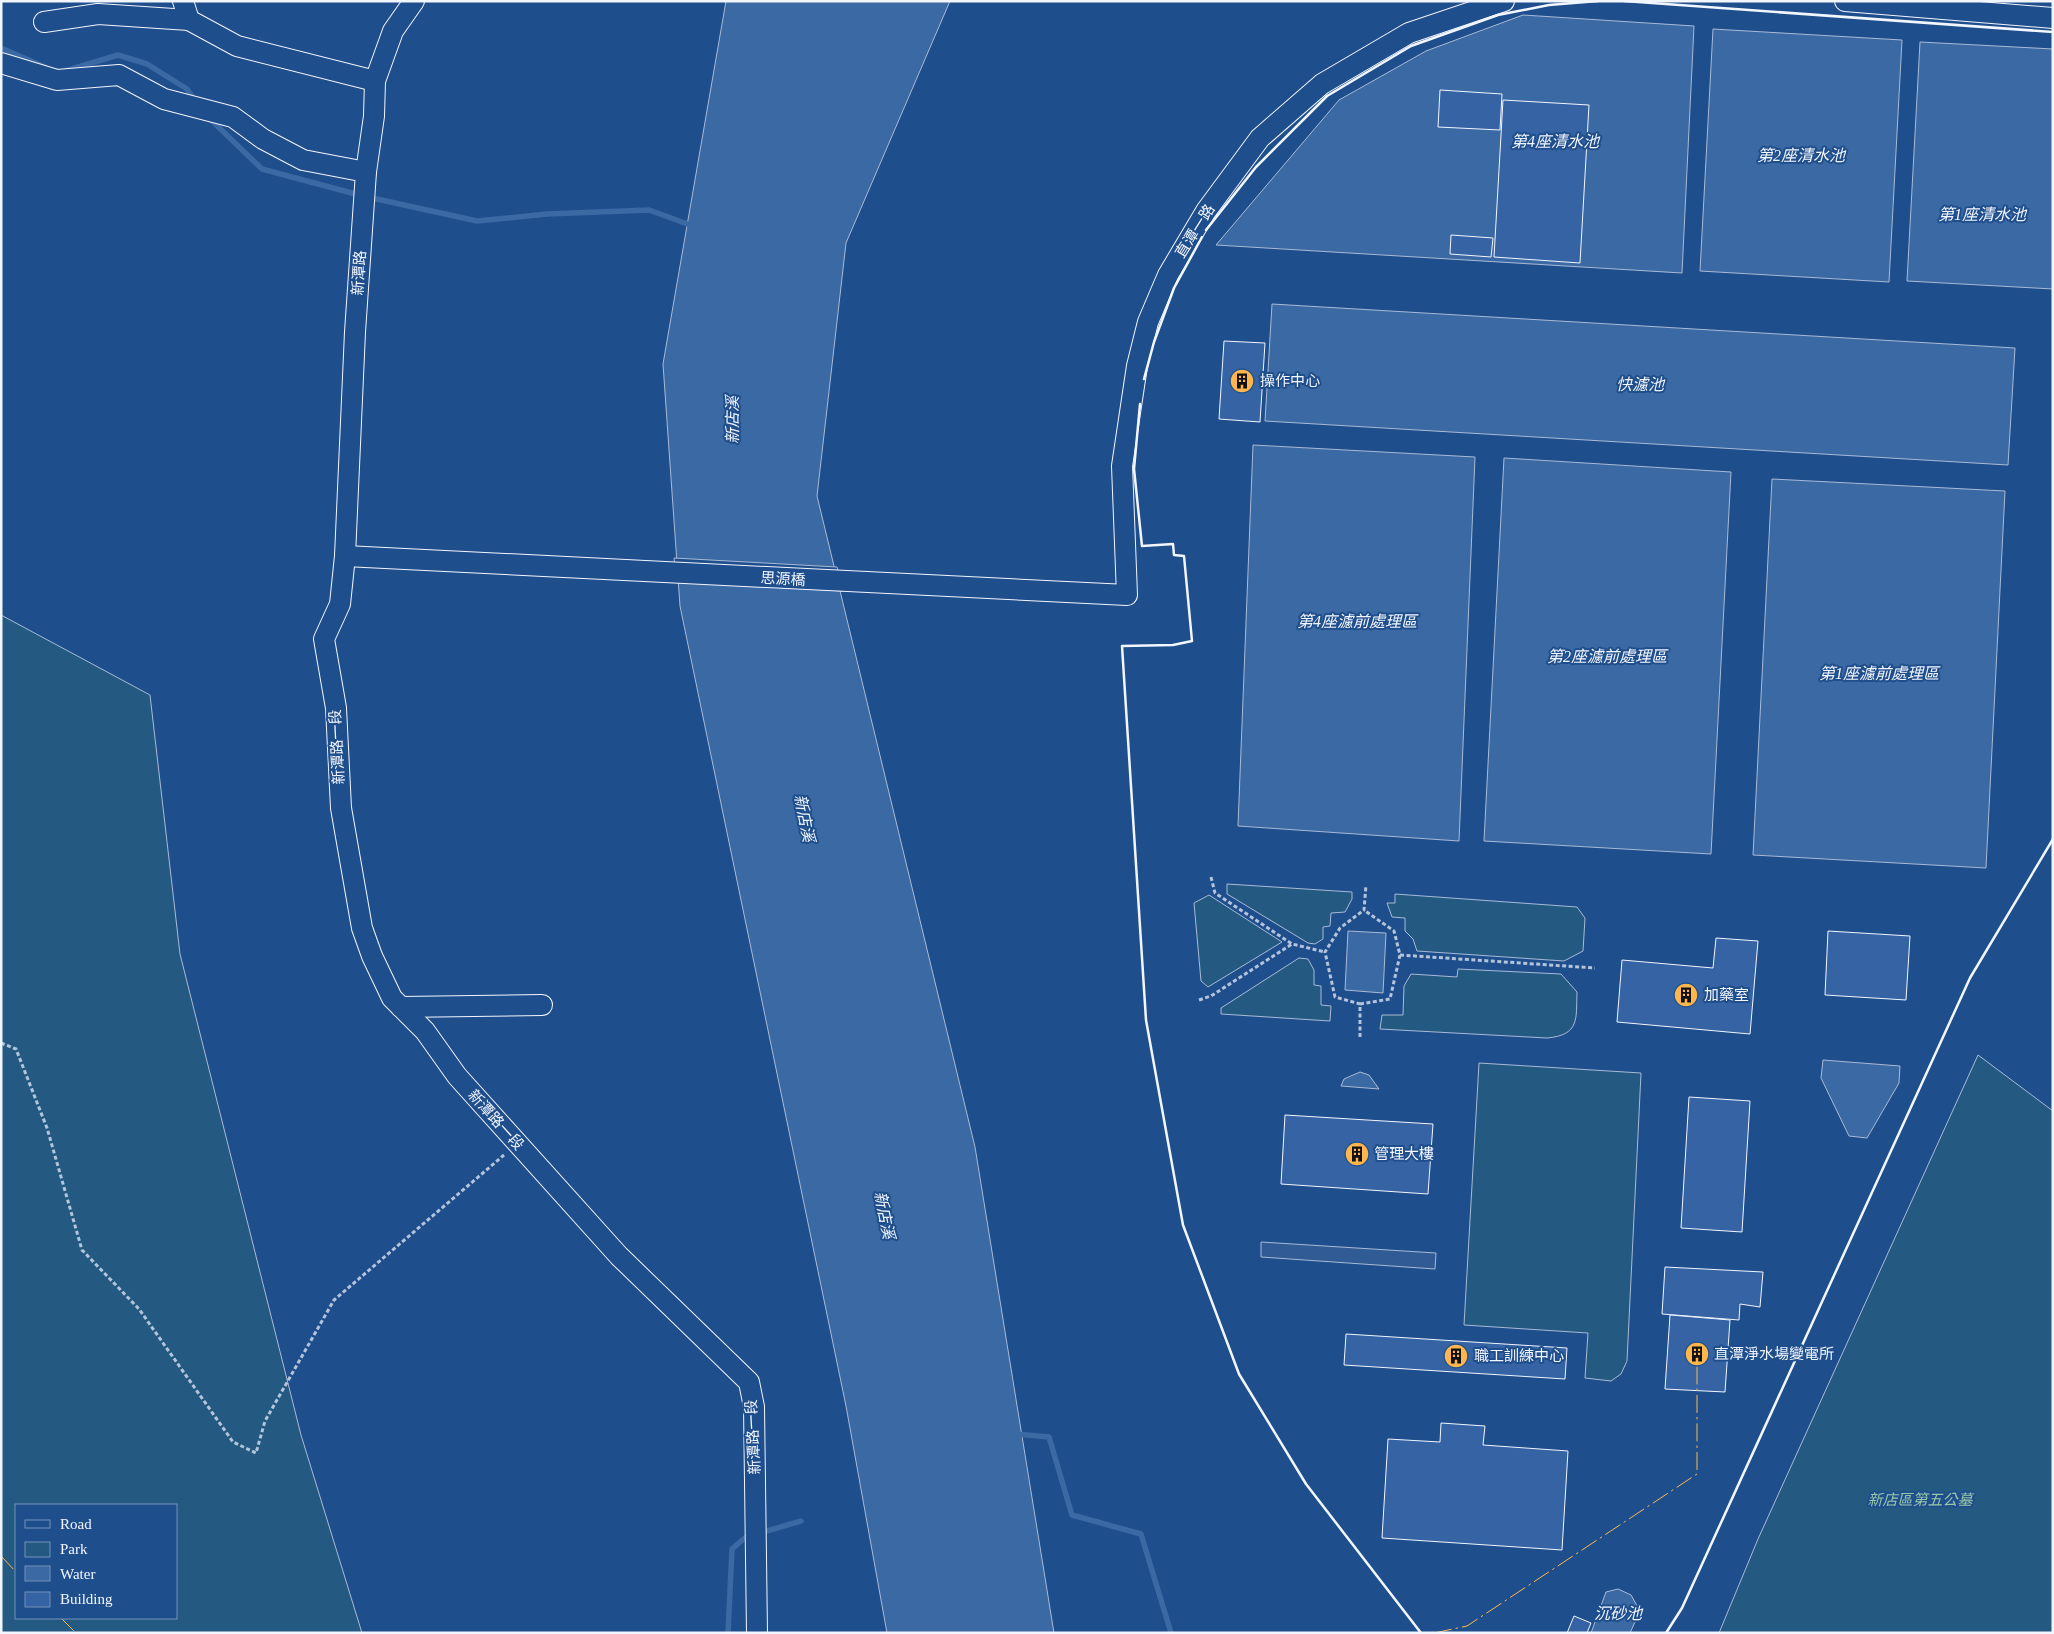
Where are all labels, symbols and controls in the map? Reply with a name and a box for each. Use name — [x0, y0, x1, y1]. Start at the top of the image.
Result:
water label: 第4座清水池 — [1511, 133, 1601, 150]
water label: 第2座清水池 — [1757, 147, 1847, 164]
street label: 直潭一路 — [1172, 201, 1218, 261]
water label: 第1座清水池 — [1938, 206, 2028, 223]
street label: 新潭路 — [349, 250, 369, 296]
building icon: 操作中心 — [1229, 368, 1255, 394]
place label: 操作中心 — [1260, 373, 1320, 389]
water label: 快濾池 — [1616, 376, 1666, 393]
water label: 新店溪 — [724, 394, 741, 444]
street label: 思源橋 — [760, 570, 806, 588]
water label: 第4座濾前處理區 — [1297, 613, 1419, 630]
water label: 第2座濾前處理區 — [1547, 648, 1669, 665]
water label: 第1座濾前處理區 — [1819, 665, 1941, 682]
street label: 新潭路一段 — [327, 709, 347, 785]
water label: 新店溪 — [792, 793, 818, 845]
building icon: 加藥室 — [1673, 982, 1699, 1008]
place label: 加藥室 — [1704, 987, 1749, 1003]
street label: 新潭路一段 — [465, 1087, 527, 1153]
building icon: 管理大樓 — [1344, 1141, 1370, 1167]
place label: 管理大樓 — [1374, 1146, 1434, 1162]
water label: 新店溪 — [872, 1190, 898, 1242]
building icon: 直潭淨水場變電所 — [1684, 1341, 1710, 1367]
building icon: 職工訓練中心 — [1443, 1343, 1469, 1369]
place label: 直潭淨水場變電所 — [1714, 1346, 1834, 1362]
place label: 職工訓練中心 — [1474, 1347, 1564, 1364]
street label: 新潭路一段 — [743, 1399, 763, 1475]
park label: 新店區第五公墓 — [1867, 1492, 1975, 1508]
legend — [15, 1504, 178, 1619]
text: Road — [60, 1516, 92, 1532]
text: Park — [60, 1541, 88, 1557]
text: Water — [60, 1566, 95, 1582]
text: Building — [60, 1591, 113, 1607]
water label: 沉砂池 — [1594, 1605, 1644, 1622]

